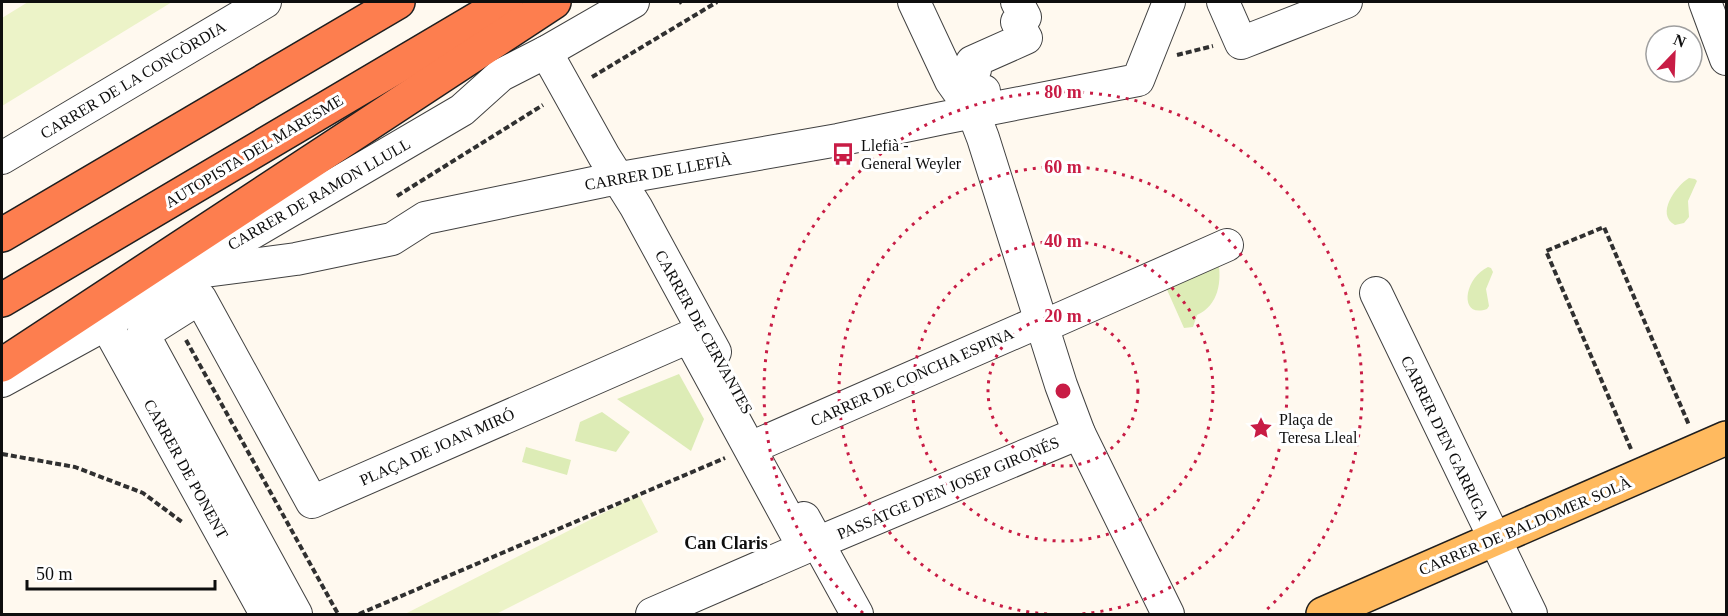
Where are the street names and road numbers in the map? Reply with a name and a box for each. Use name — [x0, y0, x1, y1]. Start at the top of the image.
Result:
street label: CARRER DE LA CONCÒRDIA — [37, 17, 229, 142]
street label: AUTOPISTA DEL MARESME — [162, 91, 346, 211]
street label: CARRER DE RAMON LLULL — [225, 135, 413, 253]
street label: CARRER DE LLEFIÀ — [583, 150, 733, 193]
street label: CARRER DE CERVANTES — [652, 247, 756, 417]
street label: CARRER DE CONCHA ESPINA — [808, 324, 1016, 430]
street label: CARRER D'EN GARRIGA — [1398, 353, 1492, 523]
street label: CARRER DE PONENT — [141, 396, 231, 542]
street label: PLAÇA DE JOAN MIRÓ — [357, 404, 517, 490]
street label: PASSATGE D'EN JOSEP GIRONÉS — [834, 432, 1062, 543]
street label: CARRER DE BALDOMER SOLÀ — [1416, 472, 1634, 579]

